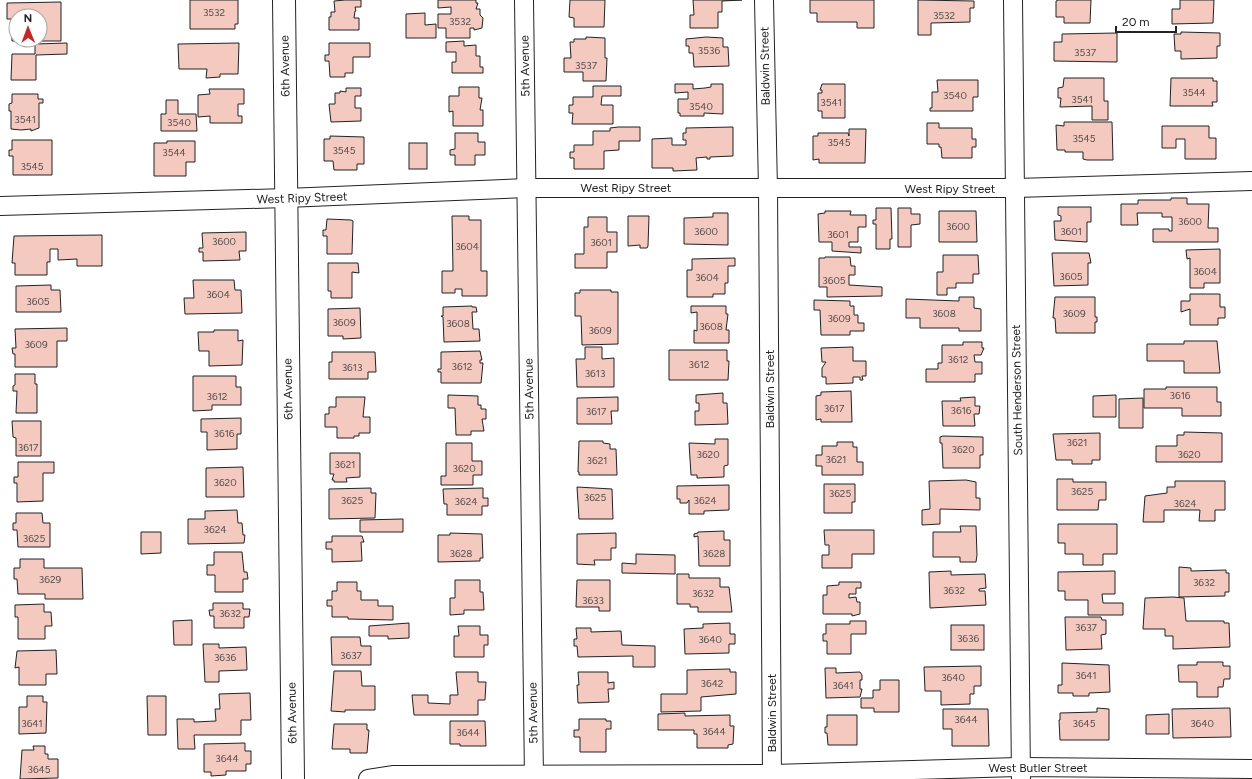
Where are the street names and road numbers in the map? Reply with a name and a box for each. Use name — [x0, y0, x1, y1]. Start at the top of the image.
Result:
street label: Baldwin Street — [757, 26, 773, 105]
street label: 6th Avenue — [277, 35, 293, 97]
street label: 5th Avenue — [517, 35, 533, 97]
street label: West Ripy Street — [581, 181, 672, 195]
street label: West Ripy Street — [905, 182, 996, 196]
street label: West Ripy Street — [256, 189, 348, 207]
street label: South Henderson Street — [1009, 324, 1025, 456]
street label: Baldwin Street — [763, 349, 777, 428]
street label: 6th Avenue — [280, 358, 296, 420]
street label: 5th Avenue — [521, 358, 537, 420]
street label: Baldwin Street — [765, 673, 779, 752]
street label: 6th Avenue — [284, 682, 300, 744]
street label: 5th Avenue — [525, 682, 541, 744]
street label: West Butler Street — [988, 761, 1088, 775]

